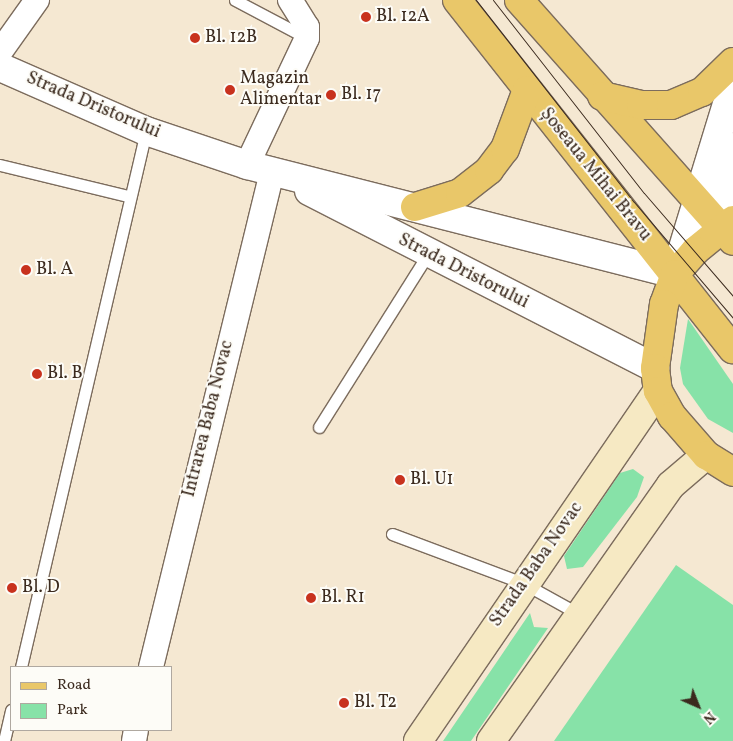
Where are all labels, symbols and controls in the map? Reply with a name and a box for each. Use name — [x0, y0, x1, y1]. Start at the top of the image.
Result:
place label: Bl. 12A — [376, 6, 430, 28]
marker: Bl. 12A — [360, 11, 372, 23]
place label: Bl. 12B — [205, 27, 257, 49]
marker: Bl. 12B — [189, 32, 201, 44]
street label: Strada Dristorului — [23, 68, 163, 144]
place label: Magazin Alimentar — [240, 69, 322, 112]
marker: Magazin Alimentar — [224, 84, 236, 96]
place label: Bl. 17 — [341, 84, 381, 106]
marker: Bl. 17 — [325, 89, 337, 101]
street label: Șoseaua Mihai Bravu — [535, 104, 655, 246]
street label: Strada Dristorului — [394, 230, 532, 314]
place label: Bl. A — [36, 259, 73, 281]
marker: Bl. A — [20, 264, 32, 276]
street label: Intrarea Baba Novac — [179, 339, 239, 499]
place label: Bl. B — [47, 363, 83, 385]
marker: Bl. B — [31, 368, 43, 380]
place label: Bl. U1 — [410, 469, 454, 491]
marker: Bl. U1 — [394, 474, 406, 486]
street label: Strada Baba Novac — [486, 498, 588, 632]
place label: Bl. D — [22, 577, 60, 599]
marker: Bl. D — [6, 582, 18, 594]
place label: Bl. R1 — [321, 587, 365, 609]
marker: Bl. R1 — [305, 592, 317, 604]
legend — [10, 666, 172, 731]
text: Road — [57, 675, 91, 696]
north arrow — [673, 681, 723, 731]
place label: Bl. T2 — [354, 692, 397, 714]
marker: Bl. T2 — [338, 697, 350, 709]
text: Park — [57, 700, 88, 721]
text: N — [699, 707, 719, 728]

